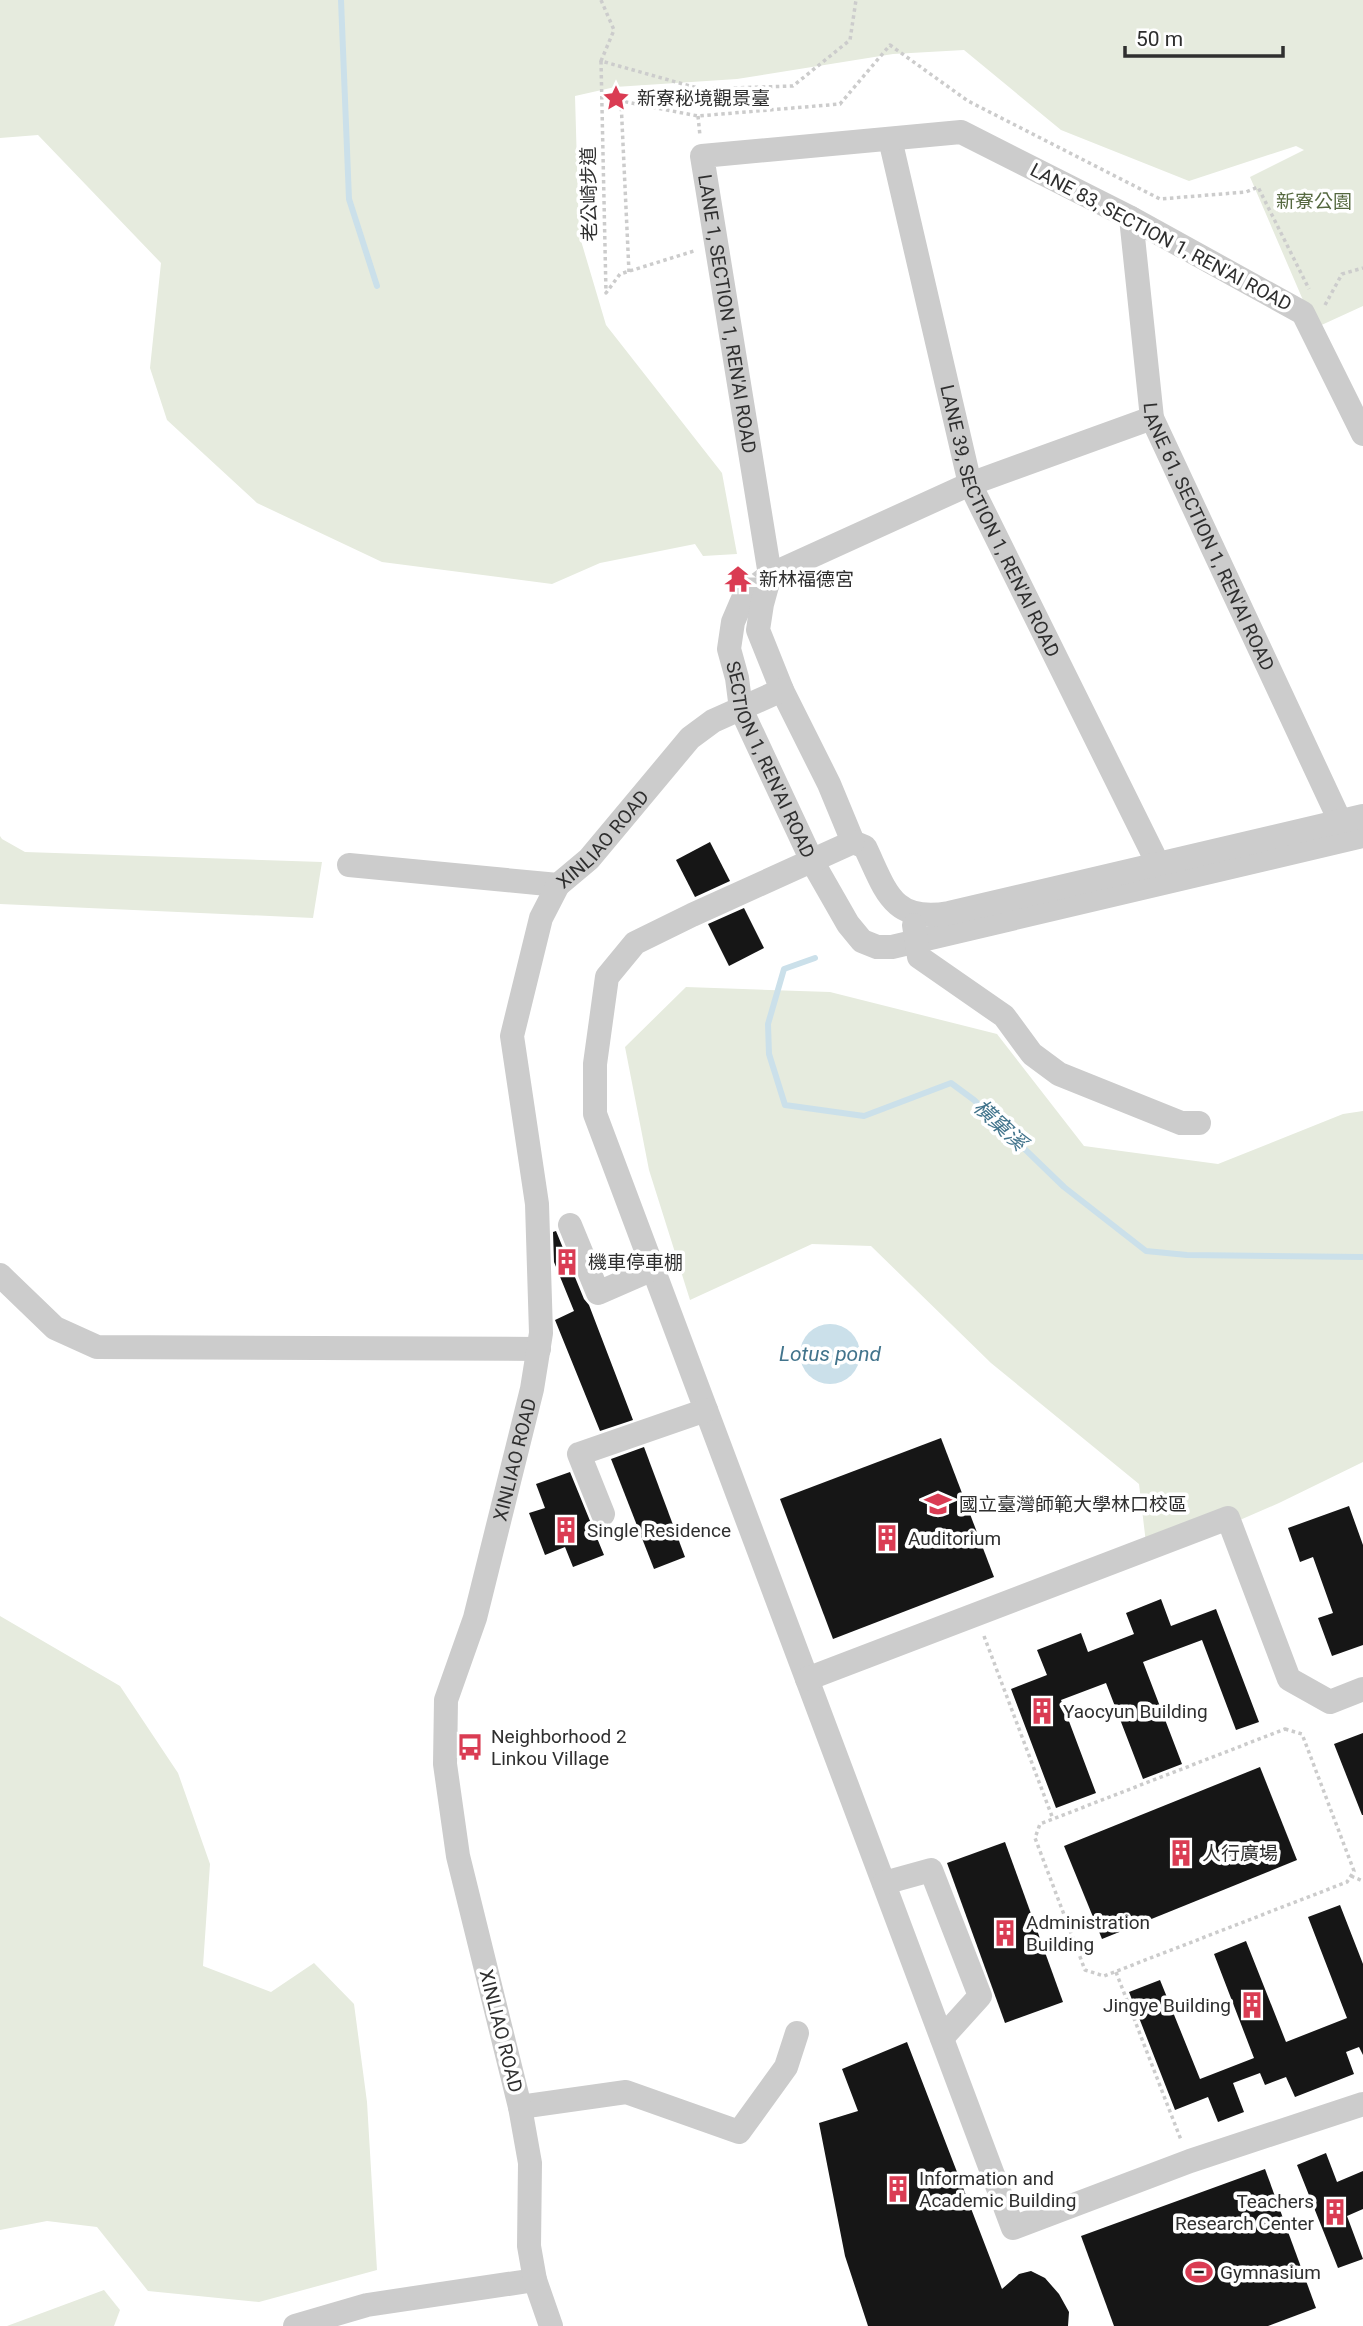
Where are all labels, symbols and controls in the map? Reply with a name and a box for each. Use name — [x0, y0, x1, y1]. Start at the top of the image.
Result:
scale bar — [1125, 14, 1282, 58]
text: 50 m — [1136, 27, 1183, 51]
place icon: 新寮秘境觀景臺 — [601, 83, 631, 113]
place label: 新寮秘境觀景臺 — [637, 87, 770, 110]
street label: 老公崎步道 — [577, 146, 601, 242]
street label: LANE 83, SECTION 1, REN'AI ROAD — [1026, 158, 1296, 316]
street label: LANE 1, SECTION 1, REN'AI ROAD — [694, 173, 762, 455]
park label: 新寮公園 — [1276, 190, 1352, 213]
street label: LANE 39, SECTION 1, REN'AI ROAD — [936, 382, 1065, 661]
street label: LANE 61, SECTION 1, REN'AI ROAD — [1139, 401, 1280, 674]
temple icon: 新林福德宮 — [723, 564, 753, 594]
place label: 新林福德宮 — [759, 568, 854, 591]
street label: SECTION 1, REN'AI ROAD — [721, 658, 820, 861]
street label: XINLIAO ROAD — [552, 785, 653, 893]
water label: 橫窠溪 — [969, 1095, 1033, 1157]
building icon: 機車停車棚 — [552, 1247, 582, 1277]
place label: 機車停車棚 — [588, 1251, 683, 1274]
water label: Lotus pond — [779, 1342, 881, 1366]
street label: XINLIAO ROAD — [488, 1396, 541, 1523]
school or university icon: 國立臺灣師範大學林口校區 — [923, 1489, 953, 1519]
place label: 國立臺灣師範大學林口校區 — [959, 1493, 1187, 1516]
building icon: Single Residence — [551, 1515, 581, 1545]
place label: Single Residence — [587, 1519, 731, 1542]
building icon: Auditorium — [872, 1523, 902, 1553]
place label: Auditorium — [908, 1527, 1001, 1550]
building icon: Yaocyun Building — [1027, 1696, 1057, 1726]
place label: Yaocyun Building — [1063, 1700, 1208, 1723]
place label: Neighborhood 2 Linkou Village — [491, 1725, 627, 1770]
bus stop icon: Neighborhood 2 Linkou Village — [455, 1732, 485, 1762]
building icon: 人行廣場 — [1166, 1838, 1196, 1868]
place label: 人行廣場 — [1202, 1842, 1278, 1865]
place label: Administration Building — [1026, 1911, 1150, 1956]
building icon: Administration Building — [990, 1918, 1020, 1948]
street label: XINLIAO ROAD — [475, 1967, 527, 2095]
building icon: Jingye Building — [1237, 1990, 1267, 2020]
place label: Jingye Building — [1103, 1994, 1231, 2017]
place label: Information and Academic Building — [919, 2167, 1076, 2212]
building icon: Information and Academic Building — [883, 2174, 913, 2204]
place label: Teachers Research Center — [1175, 2190, 1315, 2235]
building icon: Teachers Research Center — [1320, 2197, 1350, 2227]
sports icon: Gymnasium — [1184, 2257, 1214, 2287]
place label: Gymnasium — [1220, 2261, 1321, 2284]

